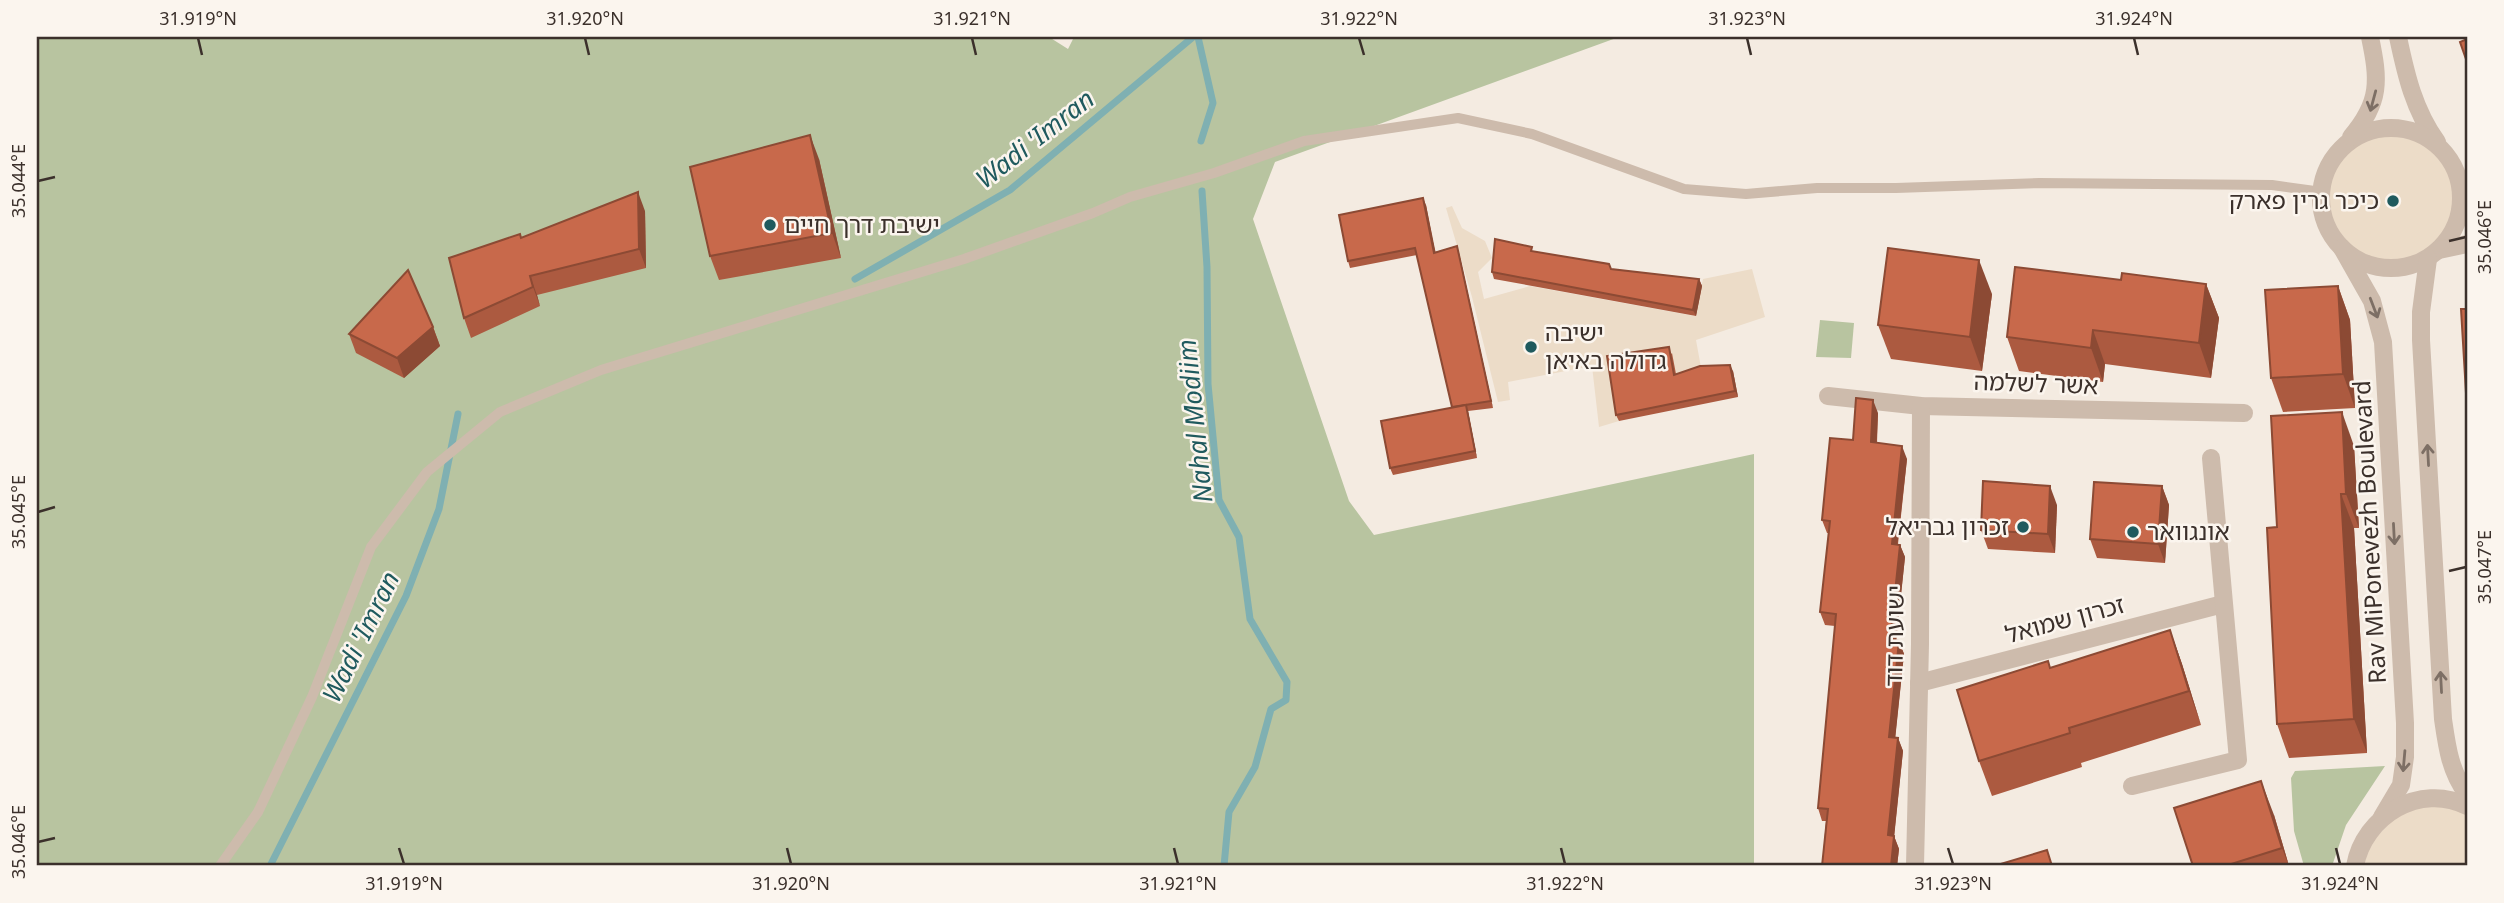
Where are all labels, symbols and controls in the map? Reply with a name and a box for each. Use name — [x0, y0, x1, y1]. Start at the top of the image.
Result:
text: 31.919°N — [159, 6, 237, 30]
text: 31.920°N — [546, 6, 624, 30]
text: 31.921°N — [933, 6, 1011, 30]
text: 31.922°N — [1320, 6, 1398, 30]
text: 31.923°N — [1708, 6, 1786, 30]
text: 31.924°N — [2095, 6, 2173, 30]
water label: Wadi 'Imran — [968, 80, 1101, 196]
one-way arrow — [2366, 90, 2379, 112]
text: 35.044°E — [6, 144, 30, 218]
place label: כיכר גרין פארק — [2229, 183, 2379, 216]
marker: כיכר גרין פארק — [2385, 193, 2401, 209]
text: 35.046°E — [2472, 200, 2496, 274]
place label: ישיבת דרך חיים — [784, 207, 940, 240]
marker: ישיבת דרך חיים — [762, 217, 778, 233]
one-way arrow — [2369, 297, 2381, 319]
place label: ישיבה גדולה באיאן — [1545, 315, 1667, 376]
water label: Nahal Modiim — [1168, 338, 1220, 505]
marker: ישיבה גדולה באיאן — [1523, 339, 1539, 355]
street label: אשר לשלמה — [1973, 364, 2099, 401]
street label: Rav MiPonevezh Boulevard — [2344, 380, 2393, 685]
one-way arrow — [2421, 444, 2434, 467]
text: 35.045°E — [6, 475, 30, 549]
place label: זכרון גבריאל — [1885, 509, 2009, 542]
place label: אונגוואר — [2147, 514, 2230, 547]
marker: זכרון גבריאל — [2015, 519, 2031, 535]
one-way arrow — [2388, 522, 2401, 545]
marker: אונגוואר — [2125, 524, 2141, 540]
text: 35.047°E — [2472, 530, 2496, 604]
water label: Wadi 'Imran — [313, 565, 407, 708]
street label: ישועת דוד — [1876, 585, 1911, 687]
street label: זכרון שמואל — [2001, 587, 2128, 650]
one-way arrow — [2434, 671, 2447, 694]
one-way arrow — [2397, 749, 2410, 772]
text: 35.046°E — [6, 805, 30, 879]
text: 31.919°N — [365, 871, 443, 895]
text: 31.920°N — [752, 871, 830, 895]
text: 31.921°N — [1139, 871, 1217, 895]
text: 31.922°N — [1526, 871, 1604, 895]
text: 31.923°N — [1914, 871, 1992, 895]
text: 31.924°N — [2301, 871, 2379, 895]

